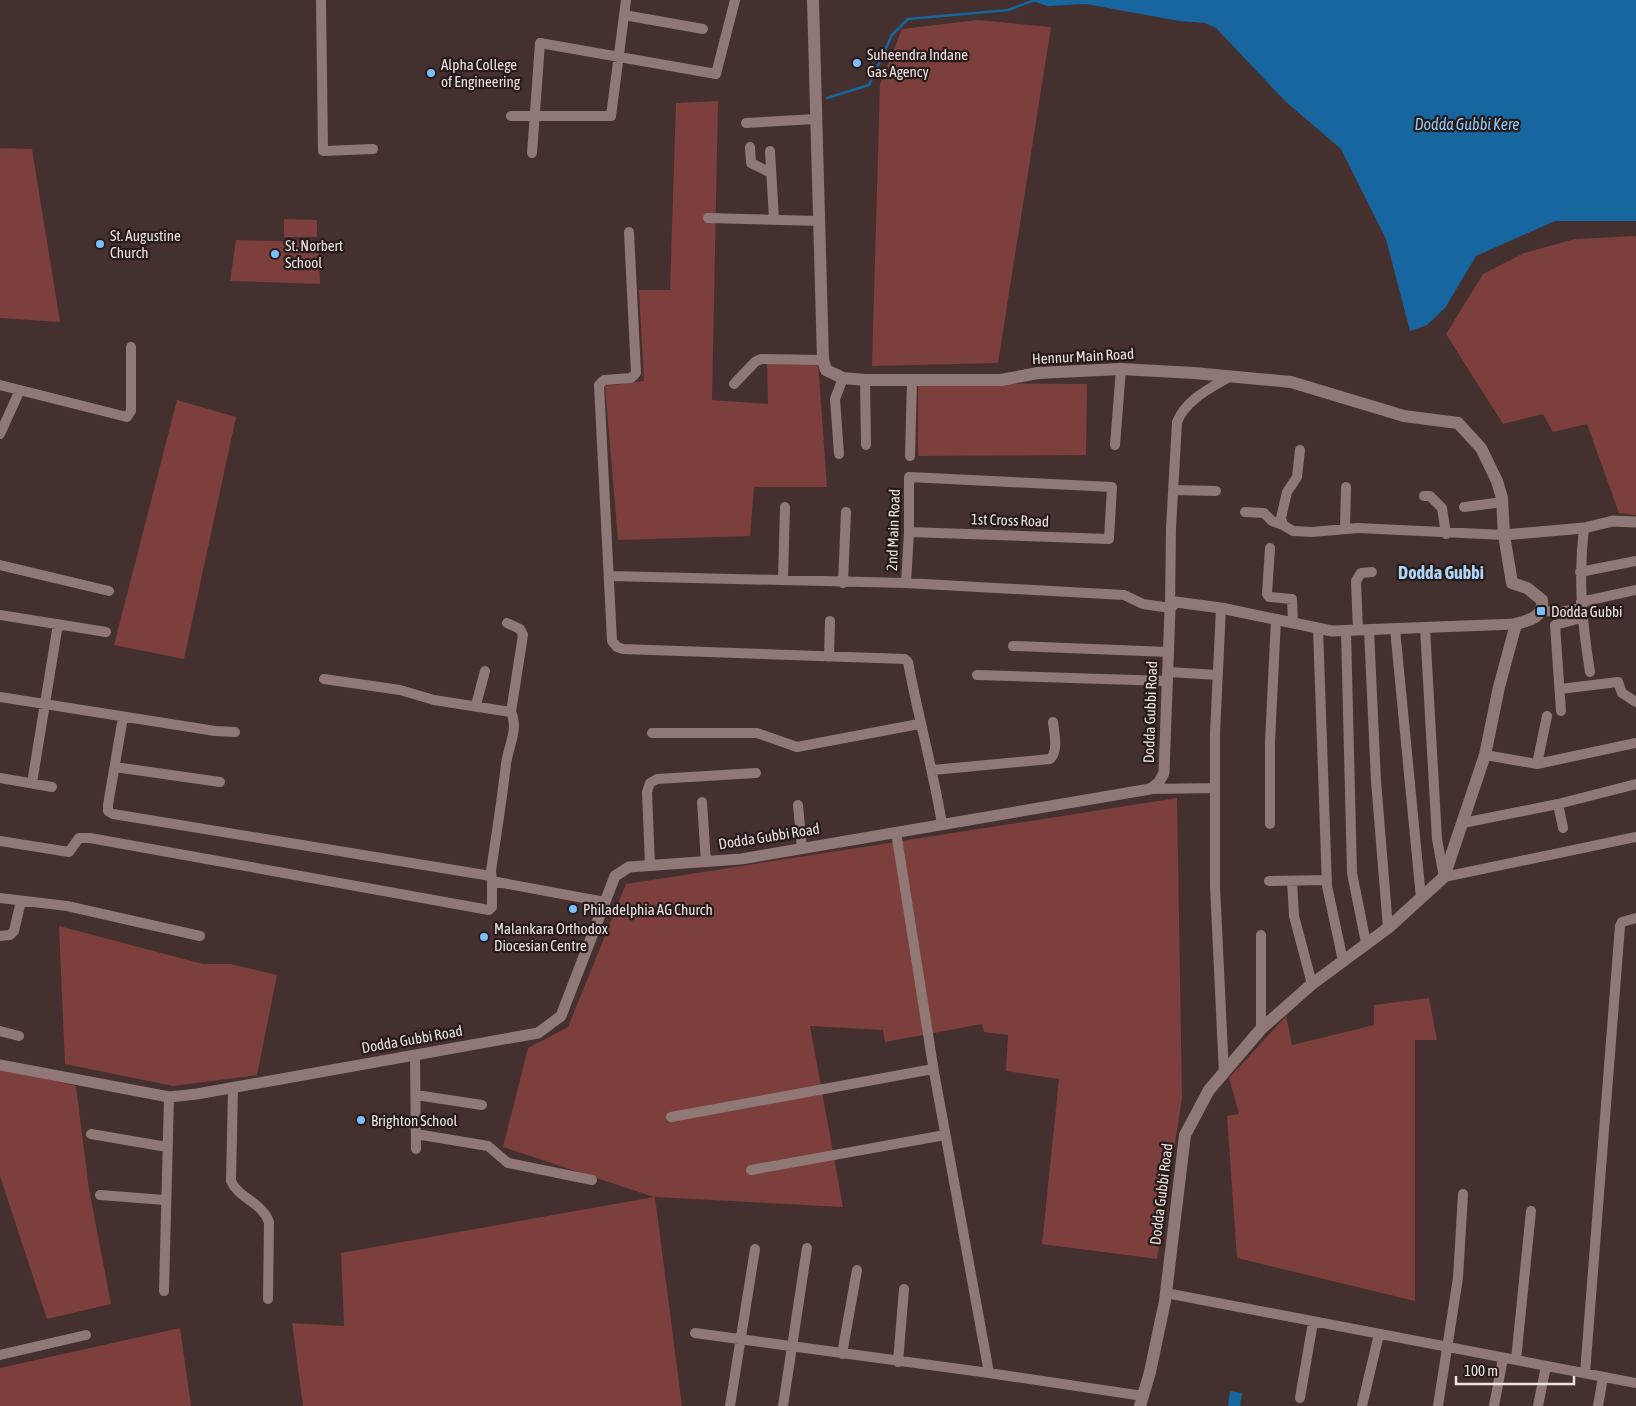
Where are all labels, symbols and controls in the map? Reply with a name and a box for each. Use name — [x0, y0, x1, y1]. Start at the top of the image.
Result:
place label: Suheendra Indane Gas Agency — [867, 46, 968, 80]
place label: Alpha College of Engineering — [441, 56, 521, 90]
marker: Suheendra Indane Gas Agency — [851, 57, 863, 69]
marker: Alpha College of Engineering — [425, 67, 437, 79]
water label: Dodda Gubbi Kere — [1415, 115, 1519, 133]
place label: St. Augustine Church — [110, 227, 181, 261]
place label: St. Norbert School — [285, 237, 343, 271]
marker: St. Augustine Church — [94, 238, 106, 250]
marker: St. Norbert School — [269, 248, 281, 260]
street label: Hennur Main Road — [1032, 345, 1134, 367]
street label: 2nd Main Road — [883, 489, 903, 571]
street label: 1st Cross Road — [971, 510, 1049, 530]
district label: Dodda Gubbi — [1398, 562, 1484, 583]
place label: Dodda Gubbi — [1551, 603, 1623, 620]
marker: Dodda Gubbi — [1535, 605, 1547, 617]
street label: Dodda Gubbi Road — [1140, 661, 1160, 763]
street label: Dodda Gubbi Road — [717, 820, 821, 852]
place label: Philadelphia AG Church — [583, 901, 713, 918]
marker: Philadelphia AG Church — [567, 903, 579, 915]
place label: Malankara Orthodox Diocesian Centre — [494, 920, 608, 954]
marker: Malankara Orthodox Diocesian Centre — [478, 931, 490, 943]
street label: Dodda Gubbi Road — [360, 1022, 464, 1056]
place label: Brighton School — [371, 1112, 457, 1129]
marker: Brighton School — [355, 1114, 367, 1126]
street label: Dodda Gubbi Road — [1146, 1142, 1176, 1246]
scale bar — [1456, 1354, 1574, 1386]
text: 100 m — [1464, 1362, 1498, 1379]

